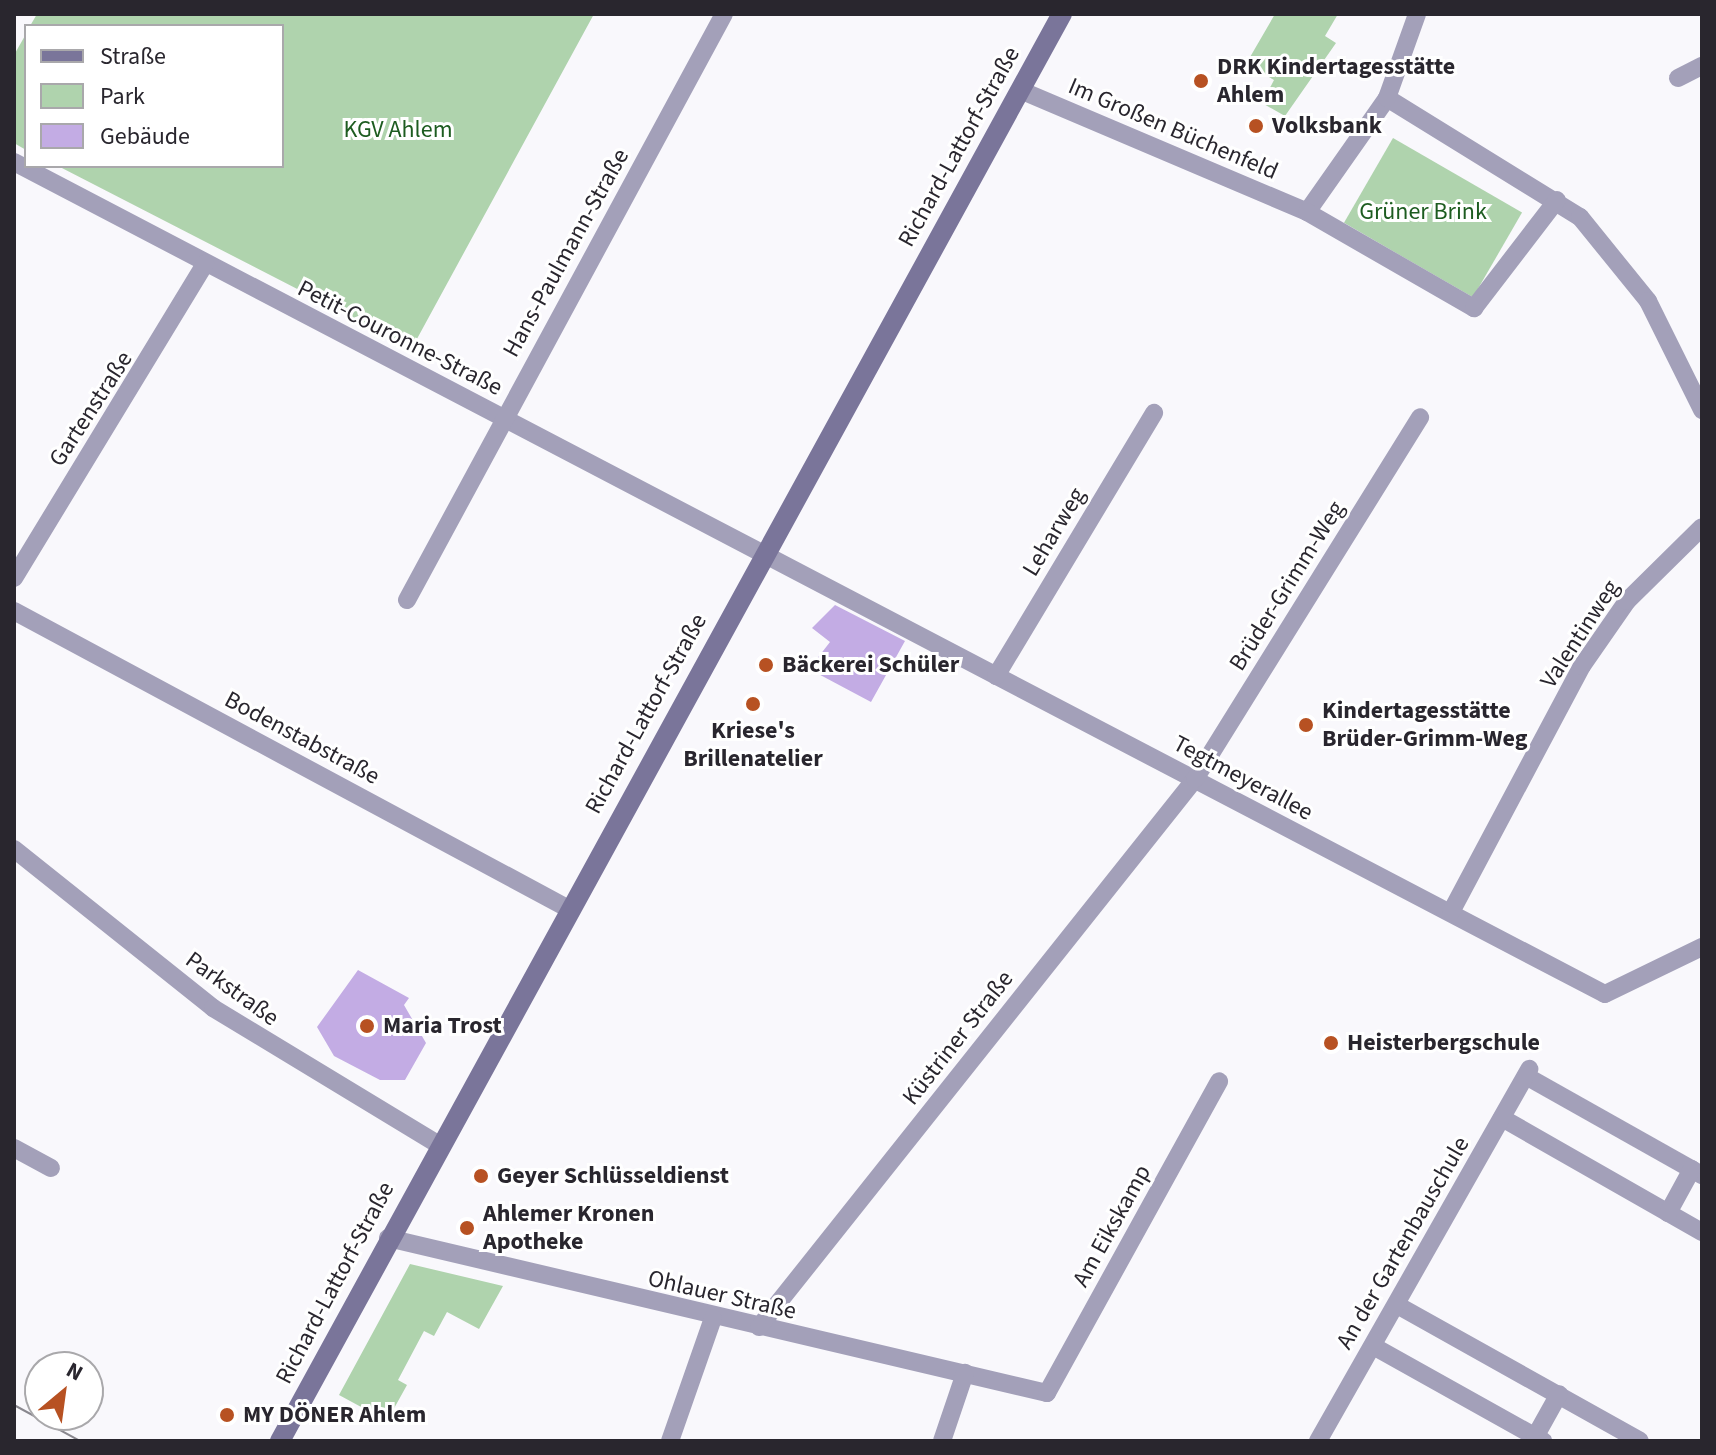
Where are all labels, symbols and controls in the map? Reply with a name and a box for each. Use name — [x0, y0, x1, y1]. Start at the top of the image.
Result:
legend — [24, 24, 284, 168]
text: Straße — [100, 39, 166, 74]
street label: Richard-Lattorf-Straße — [892, 42, 1026, 252]
place label: DRK Kindertagesstätte Ahlem — [1217, 53, 1455, 109]
street label: Im Großen Büchenfeld — [1064, 72, 1282, 186]
marker: DRK Kindertagesstätte Ahlem — [1192, 72, 1210, 90]
text: Park — [100, 79, 145, 114]
place label: Volksbank — [1272, 112, 1382, 140]
park label: KGV Ahlem — [343, 116, 453, 144]
marker: Volksbank — [1247, 117, 1265, 135]
text: Gebäude — [100, 119, 190, 154]
street label: Hans-Paulmann-Straße — [497, 144, 635, 362]
park label: Grüner Brink — [1359, 198, 1487, 226]
street label: Petit-Couronne-Straße — [293, 274, 507, 402]
street label: Gartenstraße — [43, 346, 139, 472]
street label: Leharweg — [1016, 483, 1092, 581]
street label: Brüder-Grimm-Weg — [1223, 496, 1351, 676]
street label: Valentinweg — [1534, 575, 1626, 693]
street label: Richard-Lattorf-Straße — [579, 609, 713, 819]
place label: Bäckerei Schüler — [782, 651, 959, 679]
marker: Bäckerei Schüler — [757, 656, 775, 674]
street label: Bodenstabstraße — [220, 685, 384, 791]
marker: Kriese's Brillenatelier — [744, 695, 762, 713]
place label: Kindertagesstätte Brüder-Grimm-Weg — [1322, 697, 1528, 753]
marker: Kindertagesstätte Brüder-Grimm-Weg — [1297, 716, 1315, 734]
place label: Kriese's Brillenatelier — [683, 717, 823, 773]
street label: Tegtmeyerallee — [1168, 729, 1318, 827]
street label: Parkstraße — [180, 946, 284, 1032]
street label: Küstriner Straße — [897, 965, 1019, 1111]
place label: Maria Trost — [383, 1012, 502, 1040]
marker: Maria Trost — [358, 1017, 376, 1035]
place label: Heisterbergschule — [1347, 1029, 1540, 1057]
marker: Heisterbergschule — [1322, 1034, 1340, 1052]
street label: An der Gartenbauschule — [1330, 1132, 1476, 1354]
street label: Am Eikskamp — [1067, 1160, 1157, 1292]
place label: Geyer Schlüsseldienst — [497, 1162, 729, 1190]
marker: Geyer Schlüsseldienst — [472, 1167, 490, 1185]
street label: Richard-Lattorf-Straße — [270, 1177, 400, 1389]
place label: Ahlemer Kronen Apotheke — [483, 1200, 654, 1256]
marker: Ahlemer Kronen Apotheke — [458, 1219, 476, 1237]
street label: Ohlauer Straße — [645, 1264, 799, 1326]
north arrow — [24, 1351, 104, 1431]
text: N — [60, 1354, 89, 1389]
place label: MY DÖNER Ahlem — [243, 1401, 426, 1429]
marker: MY DÖNER Ahlem — [218, 1406, 236, 1424]

